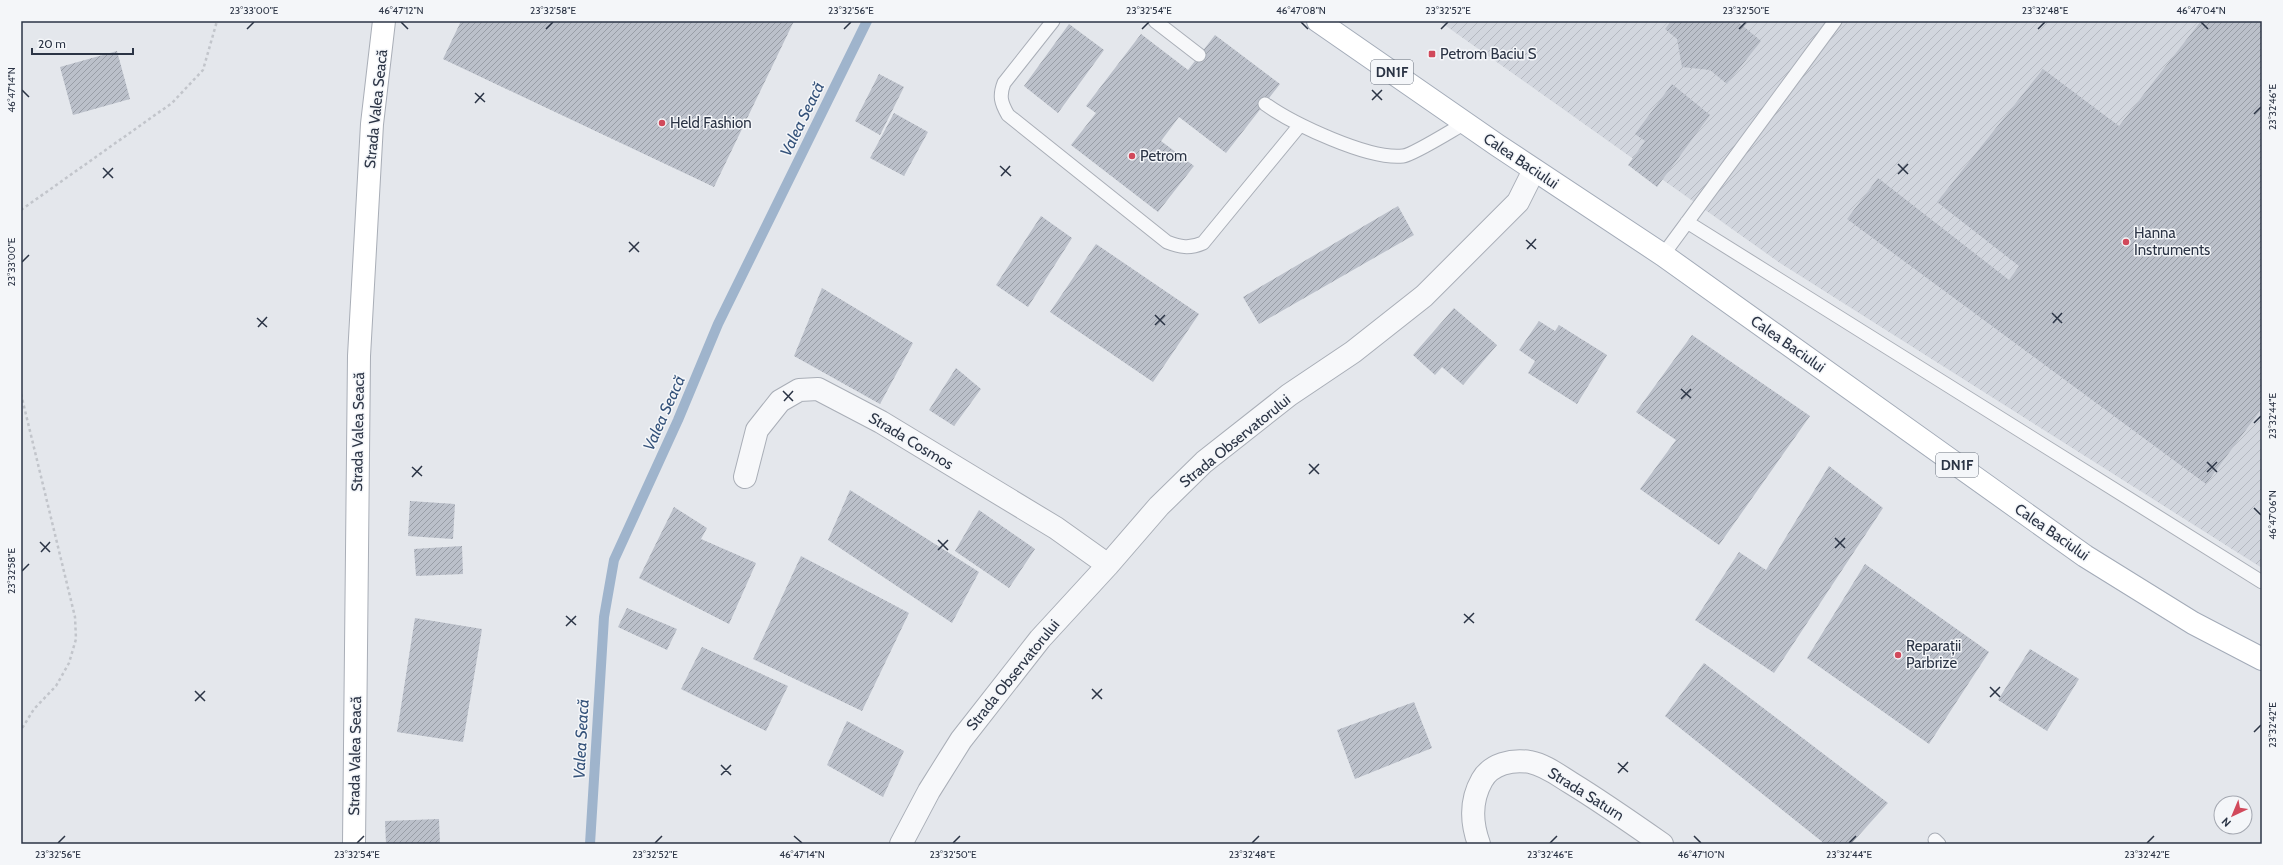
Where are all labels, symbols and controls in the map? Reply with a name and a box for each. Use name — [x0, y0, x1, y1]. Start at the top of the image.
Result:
text: 23°33'00"E — [230, 4, 279, 17]
text: 46°47'12"N — [378, 4, 424, 17]
text: 23°32'58"E — [530, 4, 577, 17]
text: 23°32'56"E — [828, 4, 874, 17]
text: 23°32'54"E — [1126, 4, 1172, 17]
text: 46°47'08"N — [1276, 4, 1326, 17]
text: 23°32'52"E — [1425, 4, 1471, 17]
text: 23°32'50"E — [1722, 4, 1770, 17]
text: 23°32'48"E — [2022, 4, 2069, 17]
text: 46°47'04"N — [2176, 4, 2226, 17]
scale bar — [32, 30, 133, 56]
text: 20 m — [38, 36, 66, 51]
place label: Petrom Baciu S — [1440, 45, 1537, 63]
street label: Strada Valea Seacă — [361, 48, 391, 169]
marker: Petrom Baciu S — [1427, 49, 1437, 59]
road number: DN1F — [1371, 60, 1413, 84]
text: 46°47'14"N — [5, 67, 18, 113]
water label: Valea Seacă — [776, 79, 828, 159]
text: 23°32'46"E — [2266, 84, 2279, 130]
place label: Held Fashion — [670, 114, 752, 132]
marker: Held Fashion — [657, 118, 667, 128]
street label: Calea Baciului — [1480, 129, 1562, 193]
place label: Petrom — [1140, 147, 1187, 165]
marker: Petrom — [1127, 151, 1137, 161]
place label: Hanna Instruments — [2134, 224, 2210, 259]
text: 23°33'00"E — [5, 237, 18, 286]
marker: Hanna Instruments — [2121, 237, 2131, 247]
street label: Calea Baciului — [1747, 312, 1829, 376]
street label: Strada Valea Seacă — [348, 371, 368, 492]
water label: Valea Seacă — [639, 372, 689, 453]
street label: Strada Observatorului — [1176, 391, 1294, 491]
text: 23°32'44"E — [2266, 393, 2279, 439]
street label: Strada Cosmos — [865, 409, 957, 473]
road number: DN1F — [1936, 453, 1978, 477]
text: 46°47'06"N — [2266, 490, 2279, 540]
street label: Calea Baciului — [2011, 500, 2093, 564]
text: 23°32'58"E — [5, 547, 18, 594]
street label: Strada Observatorului — [963, 616, 1063, 734]
place label: Reparații Parbrize — [1906, 637, 1961, 672]
marker: Reparații Parbrize — [1893, 650, 1903, 660]
street label: Strada Valea Seacă — [345, 695, 365, 816]
water label: Valea Seacă — [569, 698, 593, 780]
text: 23°32'42"E — [2266, 702, 2279, 748]
street label: Strada Saturn — [1545, 764, 1627, 824]
north arrow — [2213, 795, 2253, 835]
text: N — [2218, 814, 2234, 830]
text: 23°32'56"E — [35, 848, 81, 861]
text: 23°32'54"E — [334, 848, 380, 861]
text: 23°32'52"E — [632, 848, 678, 861]
text: 46°47'14"N — [779, 848, 825, 861]
text: 23°32'50"E — [929, 848, 977, 861]
text: 23°32'48"E — [1229, 848, 1276, 861]
text: 23°32'46"E — [1527, 848, 1573, 861]
text: 46°47'10"N — [1677, 848, 1725, 861]
text: 23°32'44"E — [1826, 848, 1872, 861]
text: 23°32'42"E — [2124, 848, 2170, 861]

